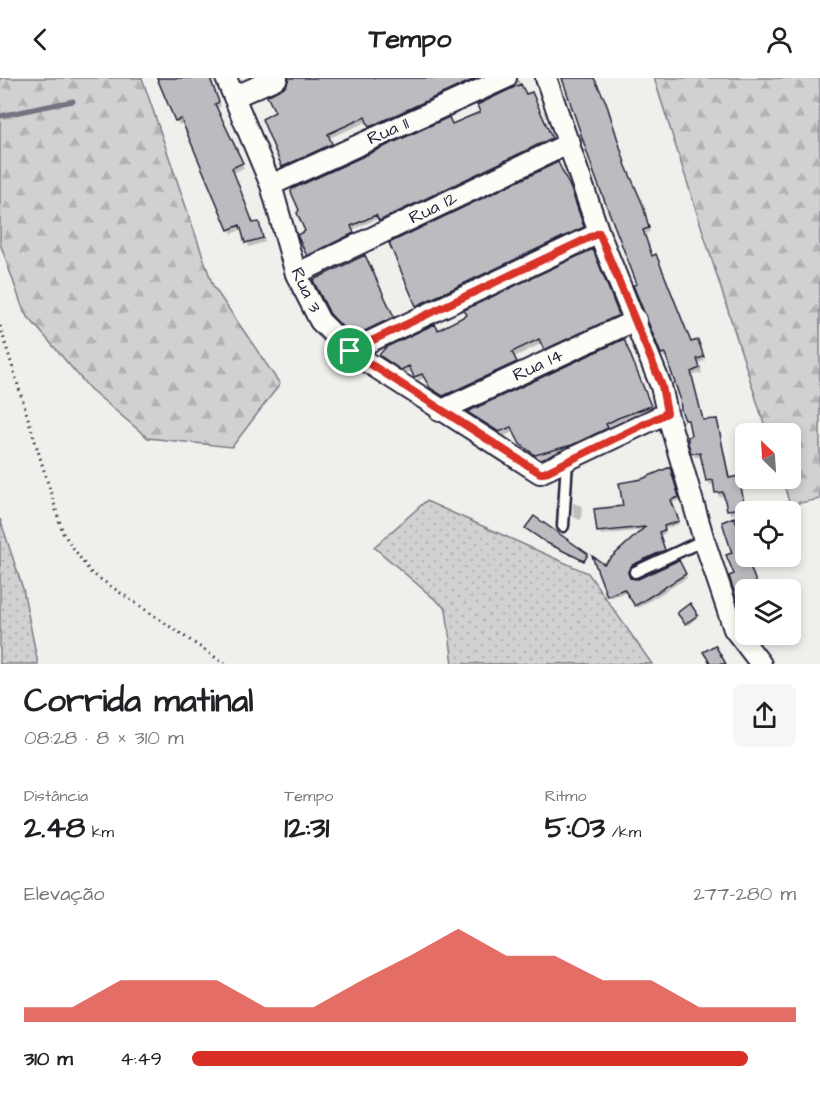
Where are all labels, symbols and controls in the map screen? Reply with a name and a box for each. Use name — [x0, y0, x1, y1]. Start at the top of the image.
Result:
text: Tempo — [369, 20, 451, 58]
icon: back — [24, 23, 57, 56]
icon: person — [763, 23, 796, 56]
street label: Rua 11 — [363, 111, 413, 151]
street label: Rua 12 — [405, 185, 462, 230]
street label: Rua 3 — [285, 263, 327, 317]
pin — [324, 325, 375, 376]
icon: arrive — [333, 334, 366, 367]
street label: Rua 14 — [509, 342, 567, 388]
north arrow — [735, 423, 801, 489]
map controls — [735, 423, 801, 645]
button: locate — [735, 501, 801, 567]
button: layers — [735, 579, 801, 645]
text: Corrida matinal — [24, 678, 254, 724]
button: share — [733, 684, 796, 747]
text: 08:28 · 8 × 310 m — [24, 724, 184, 752]
text: Distância — [24, 785, 88, 807]
text: Tempo — [284, 785, 333, 807]
text: Ritmo — [545, 785, 586, 807]
text: 2.48 — [24, 807, 85, 849]
text: 12:31 — [284, 807, 329, 849]
text: 5:03 — [545, 807, 605, 849]
text: km — [85, 821, 114, 843]
text: /km — [605, 821, 641, 843]
text: Elevação — [24, 880, 104, 908]
text: 277–280 m — [693, 880, 796, 908]
text: 310 m — [24, 1045, 73, 1073]
text: 4:49 — [120, 1045, 162, 1073]

